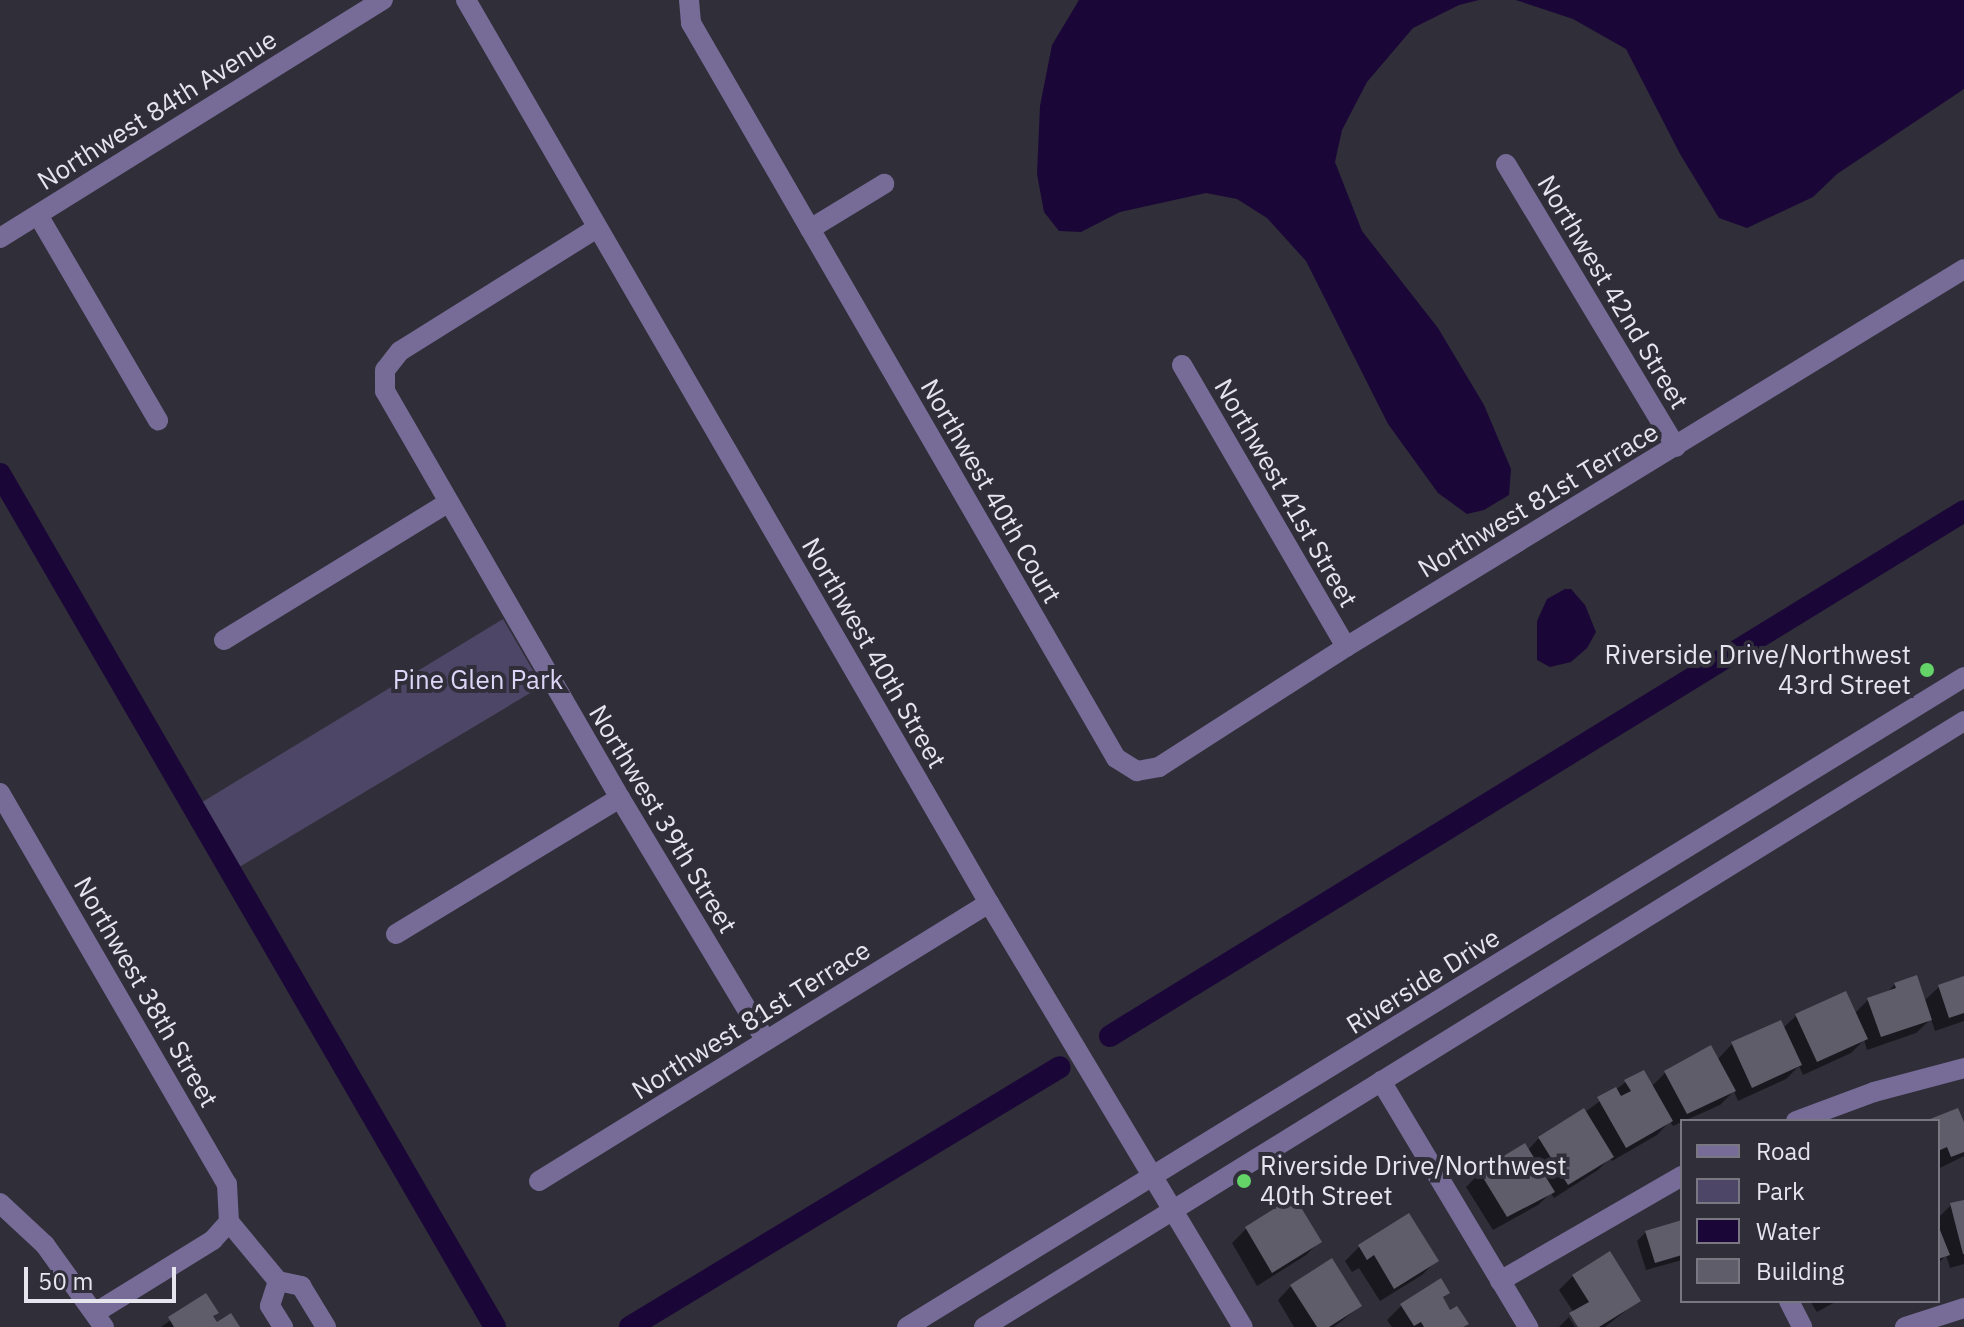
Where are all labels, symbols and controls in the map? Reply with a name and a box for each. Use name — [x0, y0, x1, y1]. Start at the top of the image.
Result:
street label: Northwest 84th Avenue — [32, 24, 282, 196]
street label: Northwest 42nd Street — [1531, 170, 1695, 414]
street label: Northwest 40th Court — [914, 373, 1068, 609]
street label: Northwest 41st Street — [1208, 373, 1364, 613]
street label: Northwest 81st Terrace — [1412, 416, 1664, 584]
street label: Northwest 40th Street — [795, 532, 953, 774]
place label: Riverside Drive/Northwest 43rd Street — [1604, 639, 1911, 700]
marker: Riverside Drive/Northwest 43rd Street — [1918, 661, 1936, 679]
park label: Pine Glen Park — [393, 664, 563, 696]
street label: Northwest 39th Street — [582, 699, 744, 939]
street label: Northwest 38th Street — [67, 871, 225, 1113]
street label: Riverside Drive — [1341, 922, 1505, 1040]
street label: Northwest 81st Terrace — [626, 934, 876, 1106]
legend — [1680, 1119, 1940, 1303]
text: Road — [1756, 1135, 1811, 1167]
place label: Riverside Drive/Northwest 40th Street — [1260, 1150, 1567, 1212]
marker: Riverside Drive/Northwest 40th Street — [1235, 1172, 1253, 1190]
text: Park — [1756, 1175, 1805, 1207]
text: Water — [1756, 1215, 1820, 1247]
scale bar — [28, 1251, 180, 1301]
text: Building — [1756, 1255, 1844, 1287]
text: 50 m — [38, 1265, 93, 1297]

